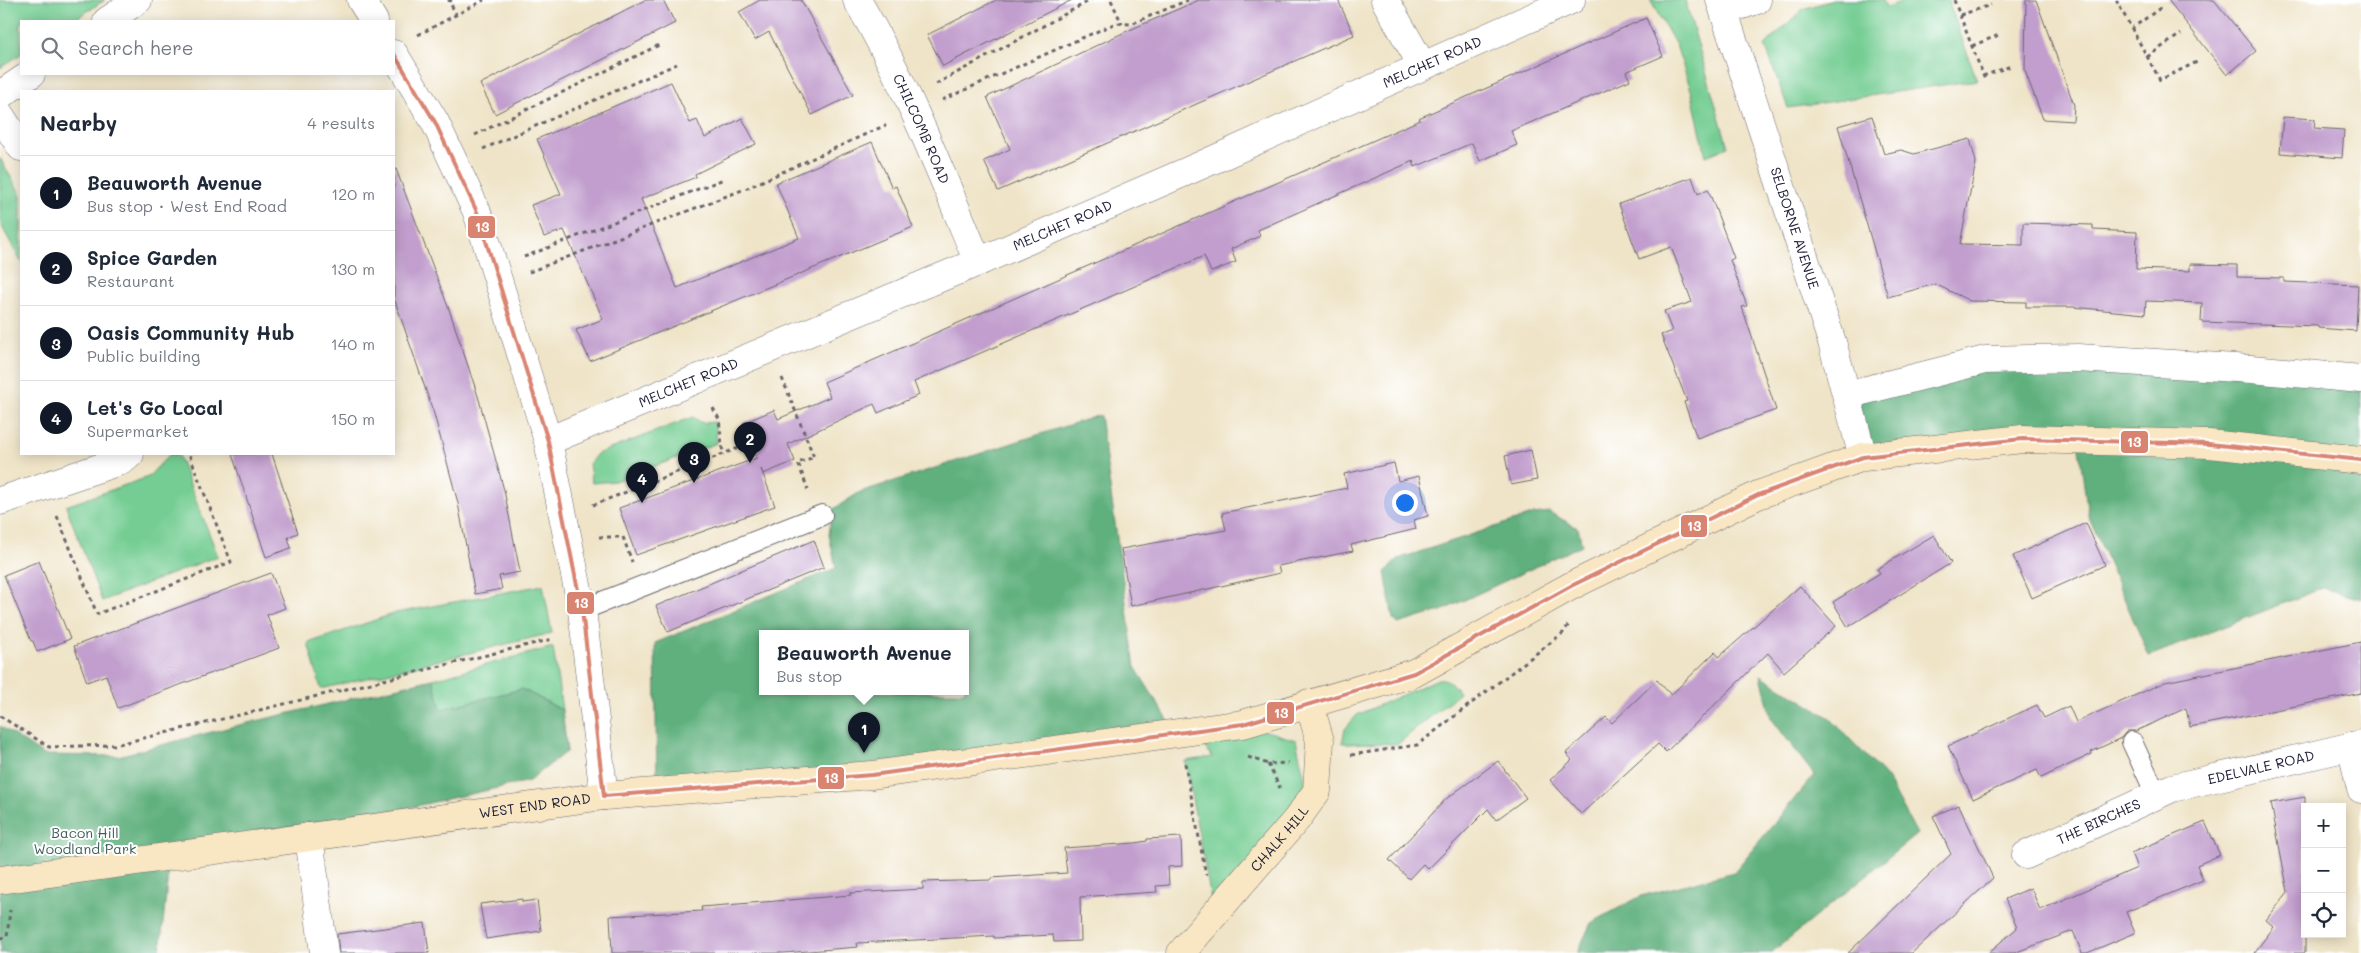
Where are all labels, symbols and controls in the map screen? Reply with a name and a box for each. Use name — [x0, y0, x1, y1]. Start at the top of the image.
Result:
search box — [20, 20, 395, 75]
street label: MELCHET ROAD — [1380, 31, 1484, 92]
icon: search — [38, 34, 66, 62]
text: Search here — [78, 35, 194, 60]
street label: CHILCOMB ROAD — [889, 70, 954, 186]
text: Nearby — [40, 109, 117, 136]
text: 4 results — [307, 112, 375, 133]
street label: SELBORNE AVENUE — [1766, 164, 1824, 291]
text: Beauworth Avenue — [87, 170, 262, 195]
text: 1 — [52, 183, 60, 204]
text: 120 m — [331, 183, 375, 204]
text: Bus stop · West End Road — [87, 195, 287, 216]
street label: MELCHET ROAD — [1010, 195, 1115, 255]
line badge: 13 — [467, 215, 496, 239]
text: 13 — [475, 217, 489, 236]
text: Spice Garden — [87, 245, 217, 270]
text: 2 — [52, 258, 60, 279]
text: 130 m — [331, 258, 375, 279]
text: Restaurant — [87, 270, 175, 291]
text: Oasis Community Hub — [87, 320, 294, 345]
text: 3 — [51, 333, 61, 354]
text: 140 m — [331, 333, 375, 354]
text: Public building — [87, 345, 200, 366]
street label: MELCHET ROAD — [635, 353, 741, 411]
text: Let's Go Local — [87, 395, 223, 420]
text: 4 — [51, 408, 61, 429]
text: 150 m — [331, 408, 375, 429]
text: Supermarket — [87, 420, 189, 441]
pin: 2 — [734, 422, 766, 463]
line badge: 13 — [2120, 430, 2149, 454]
text: 13 — [2127, 432, 2141, 451]
pin: 3 — [678, 442, 710, 483]
pin: 4 — [626, 462, 658, 503]
your location — [1392, 490, 1418, 516]
line badge: 13 — [1680, 514, 1708, 538]
text: 13 — [1687, 516, 1701, 535]
line badge: 13 — [566, 591, 595, 615]
text: 13 — [574, 593, 588, 612]
popup — [759, 630, 969, 695]
text: Beauworth Avenue — [776, 640, 952, 665]
text: Bus stop — [776, 665, 842, 686]
line badge: 13 — [1266, 701, 1295, 725]
text: 13 — [1274, 703, 1288, 722]
pin: 1 — [848, 712, 880, 753]
street label: EDELVALE ROAD — [2206, 745, 2316, 788]
line badge: 13 — [817, 766, 845, 790]
text: 13 — [824, 768, 838, 787]
street label: WEST END ROAD — [478, 788, 592, 822]
street label: THE BIRCHES — [2054, 794, 2143, 849]
street label: CHALK HILL — [1246, 801, 1313, 875]
map controls — [2301, 803, 2346, 938]
button: + — [2301, 803, 2346, 848]
park label: Bacon Hill Woodland Park — [34, 823, 136, 858]
button: − — [2301, 848, 2346, 893]
button: locate — [2301, 893, 2346, 938]

